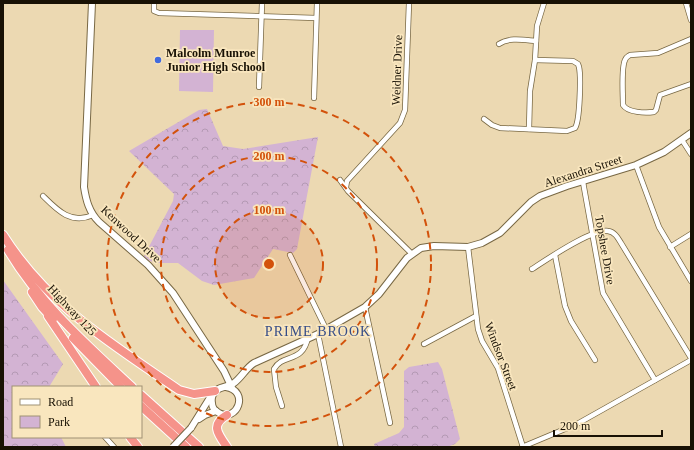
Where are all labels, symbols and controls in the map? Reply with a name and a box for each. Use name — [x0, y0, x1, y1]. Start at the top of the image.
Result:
street label: Weidner Drive — [389, 34, 405, 106]
place label: Malcolm Munroe Junior High School — [166, 46, 266, 74]
marker: Malcolm Munroe Junior High School — [153, 55, 163, 65]
text: 300 m — [254, 95, 285, 109]
text: 200 m — [254, 149, 285, 163]
street label: Alexandra Street — [542, 152, 624, 190]
street label: Kenwood Drive — [98, 203, 164, 265]
text: 100 m — [254, 203, 285, 217]
street label: Topshee Drive — [592, 214, 618, 286]
centre of rings — [262, 257, 276, 271]
street label: Highway 125 — [45, 281, 99, 339]
street label: Windsor Street — [482, 320, 521, 393]
district label: PRIME BROOK — [265, 324, 371, 339]
legend — [12, 386, 142, 438]
text: Road — [48, 395, 73, 409]
scale bar — [554, 412, 662, 438]
text: Park — [48, 415, 70, 429]
text: 200 m — [560, 419, 591, 433]

